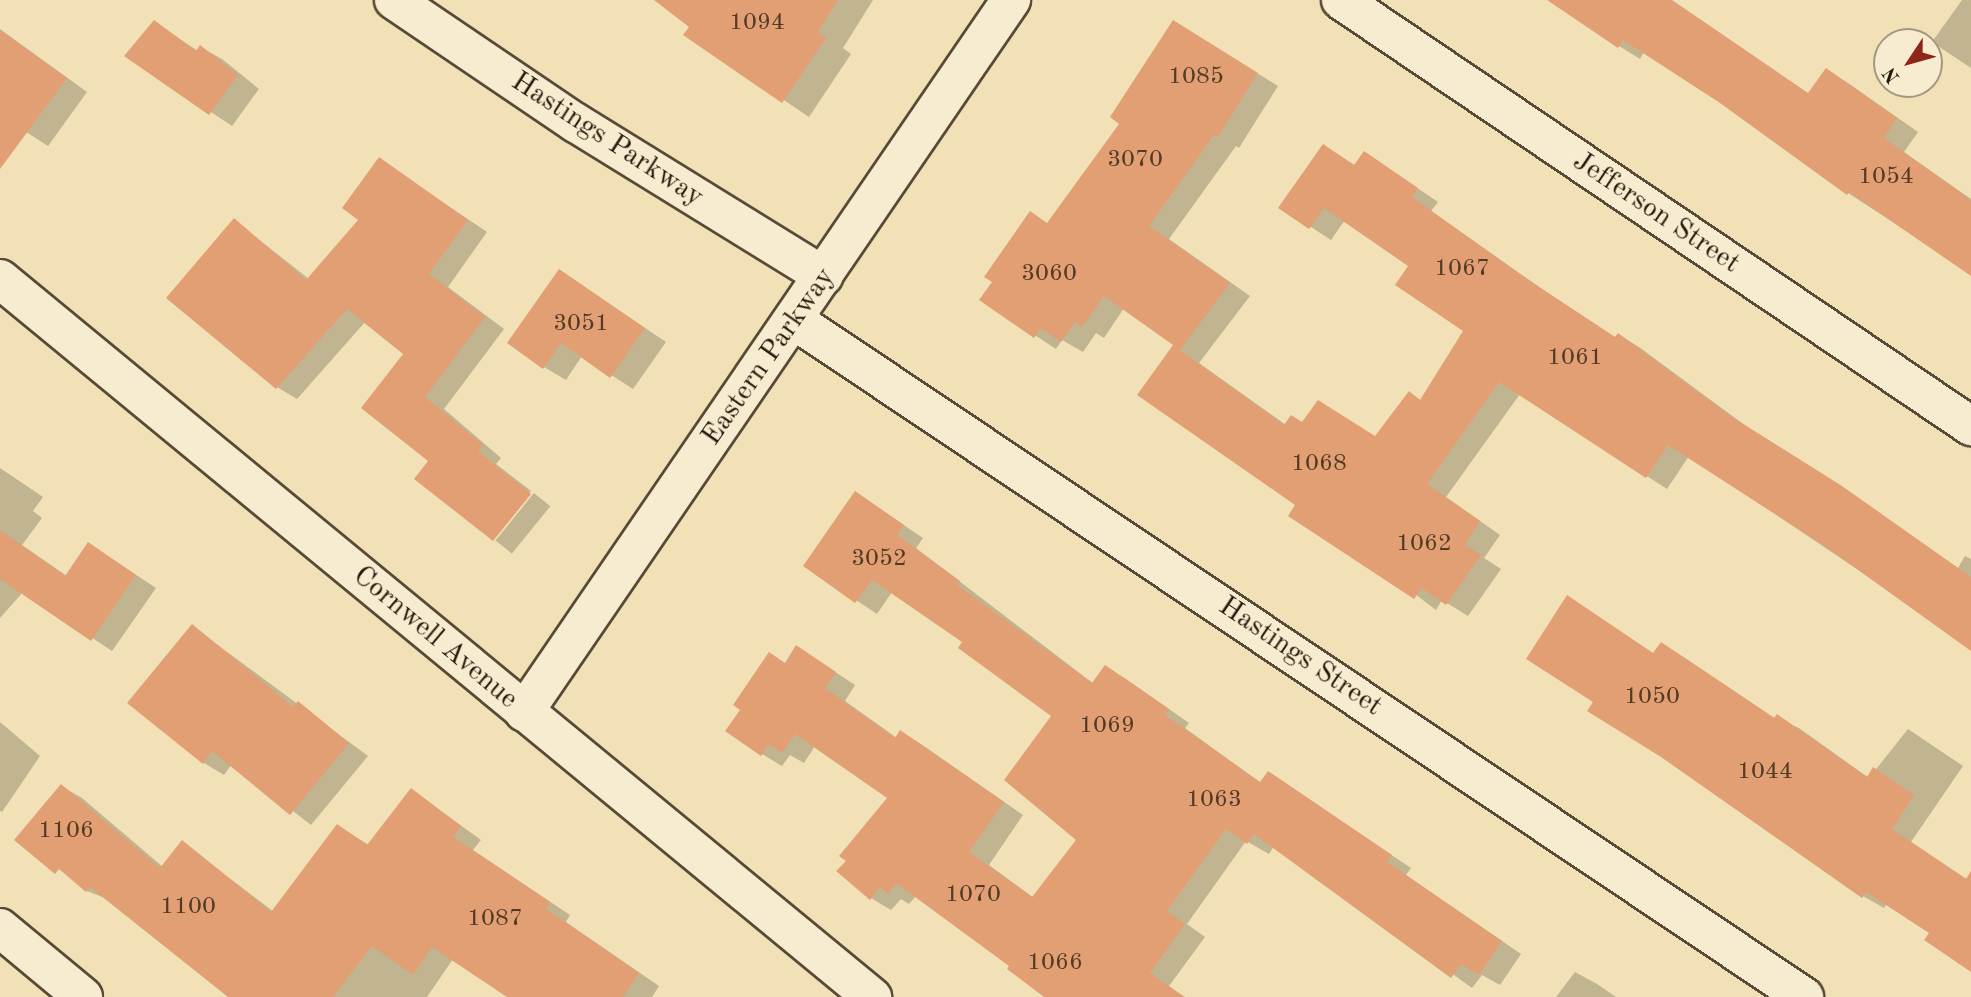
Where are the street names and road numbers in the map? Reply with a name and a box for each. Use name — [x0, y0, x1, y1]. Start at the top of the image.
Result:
street label: Hastings Parkway — [505, 65, 709, 215]
street label: Jefferson Street — [1566, 145, 1746, 281]
street label: Eastern Parkway — [695, 262, 843, 452]
street label: Cornwell Avenue — [346, 559, 524, 717]
street label: Hastings Street — [1212, 590, 1388, 724]

